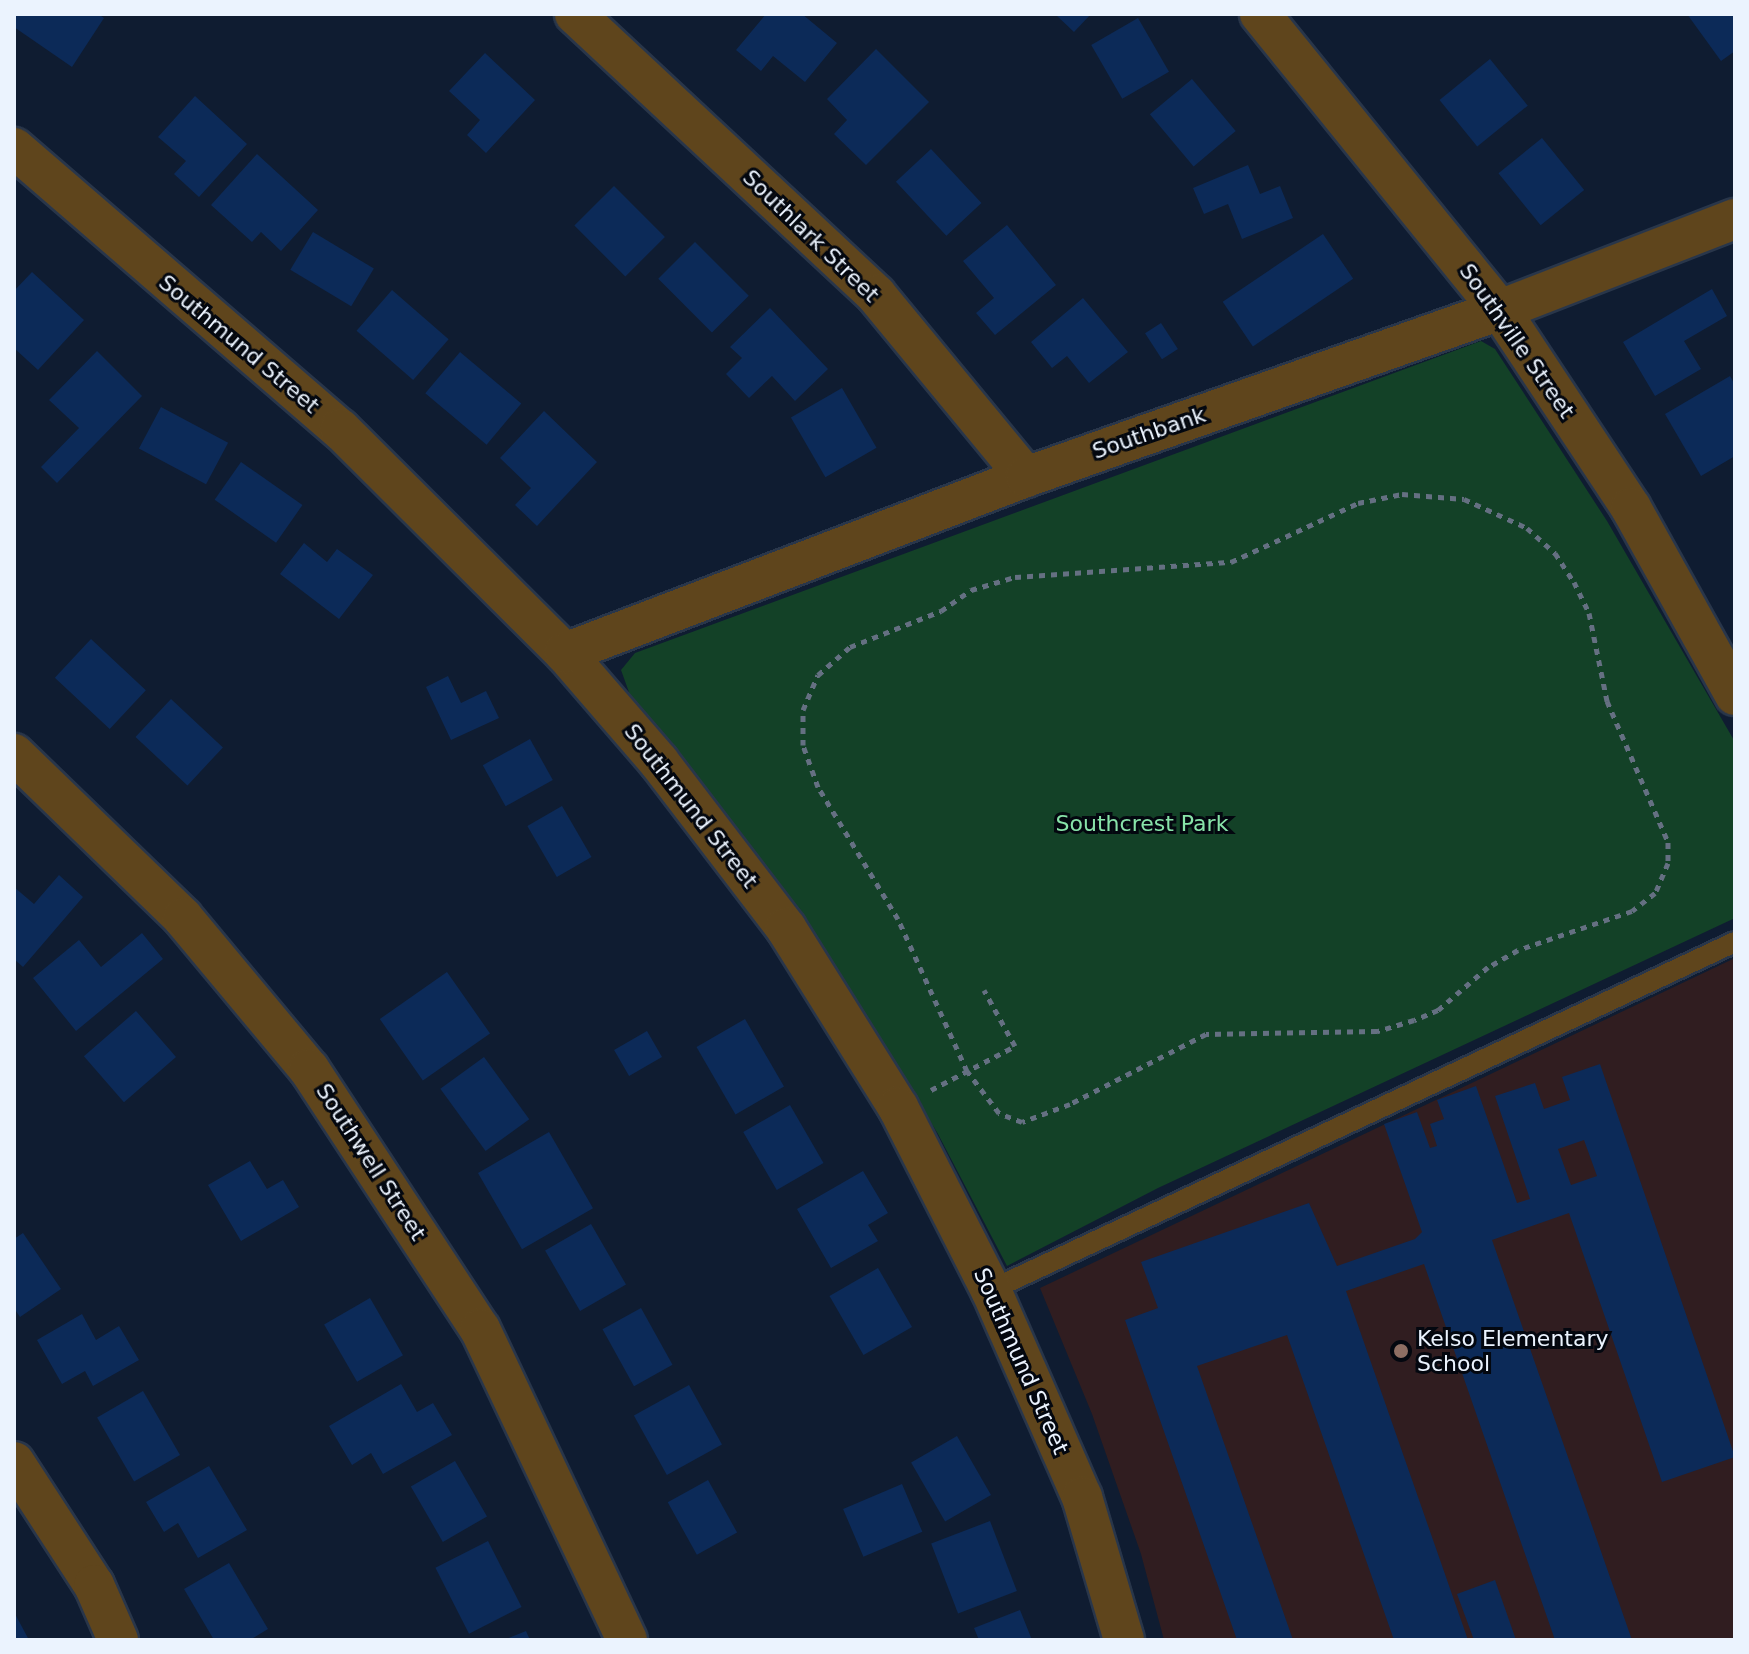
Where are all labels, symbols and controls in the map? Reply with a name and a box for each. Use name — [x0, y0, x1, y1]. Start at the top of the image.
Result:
street label: Southlark Street — [737, 164, 885, 308]
street label: Southville Street — [1454, 259, 1580, 423]
street label: Southmund Street — [154, 269, 324, 419]
street label: Southbank — [1089, 401, 1209, 465]
street label: Southmund Street — [619, 719, 763, 893]
park label: Southcrest Park — [1056, 811, 1228, 837]
street label: Southwell Street — [310, 1079, 432, 1245]
street label: Southmund Street — [968, 1264, 1074, 1458]
place label: Kelso Elementary School — [1417, 1325, 1609, 1376]
marker: Kelso Elementary School — [1392, 1342, 1410, 1360]

